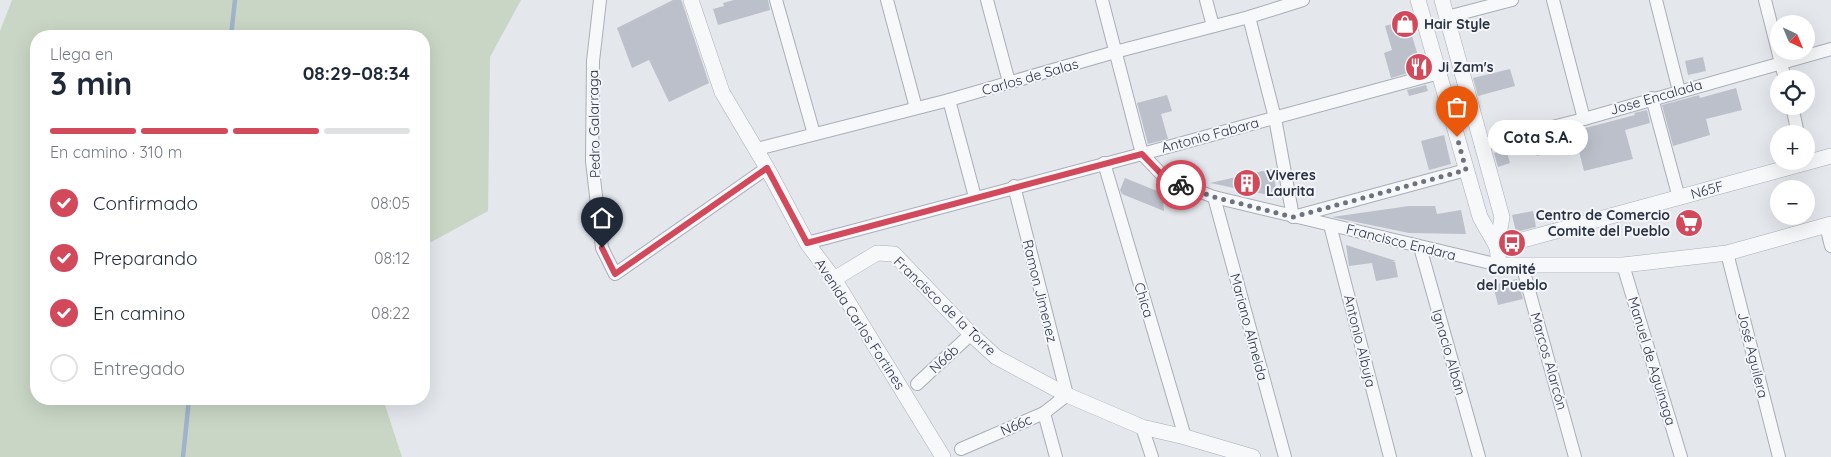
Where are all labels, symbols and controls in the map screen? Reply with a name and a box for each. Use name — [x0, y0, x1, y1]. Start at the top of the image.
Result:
shop icon: Hair Style — [1390, 9, 1420, 39]
place label: Hair Style — [1424, 15, 1490, 33]
north arrow — [1770, 15, 1815, 60]
map controls — [1770, 15, 1815, 225]
text: Llega en — [50, 44, 113, 64]
restaurant icon: Ji Zam's — [1404, 52, 1434, 82]
street label: Carlos de Salas — [980, 55, 1080, 99]
place label: Ji Zam's — [1438, 58, 1494, 76]
text: 08:29–08:34 — [303, 61, 410, 85]
text: 3 min — [50, 63, 132, 103]
street label: Pedro Galarraga — [584, 70, 604, 178]
button: locate — [1770, 70, 1815, 115]
street label: Jose Encalada — [1608, 75, 1704, 119]
pin — [1436, 86, 1478, 137]
icon: bag — [1443, 93, 1471, 121]
street label: Antonio Fabara — [1159, 113, 1261, 157]
callout: Cota S.A. — [1487, 120, 1587, 154]
button: + — [1770, 125, 1815, 170]
text: Cota S.A. — [1504, 127, 1572, 147]
text: En camino · 310 m — [50, 142, 182, 162]
courier — [1156, 160, 1206, 210]
place label: Viveres Laurita — [1266, 166, 1316, 200]
building icon: Viveres Laurita — [1232, 168, 1262, 198]
icon: bike — [1167, 171, 1195, 199]
street label: N65F — [1689, 177, 1725, 203]
button: − — [1770, 180, 1815, 225]
icon: check — [50, 189, 78, 217]
text: Confirmado — [93, 191, 198, 215]
text: 08:05 — [371, 193, 410, 213]
pin — [581, 197, 623, 248]
icon: home — [588, 204, 616, 232]
place label: Centro de Comercio Comite del Pueblo — [1536, 206, 1670, 240]
supermarket icon: Centro de Comercio Comite del Pueblo — [1674, 208, 1704, 238]
street label: Francisco Endara — [1344, 220, 1458, 264]
bus stop icon: Comité del Pueblo — [1497, 228, 1527, 258]
street label: Ramon Jimenez — [1019, 238, 1062, 345]
icon: check — [50, 244, 78, 272]
text: Preparando — [93, 246, 198, 270]
text: 08:12 — [374, 248, 410, 268]
street label: Francisco de la Torre — [890, 253, 1000, 360]
street label: Avenida Carlos Fortines — [811, 255, 909, 393]
place label: Comité del Pueblo — [1477, 260, 1548, 294]
street label: Mariano Almeida — [1226, 271, 1272, 383]
street label: Chica — [1130, 280, 1158, 320]
street label: Antonio Albuja — [1340, 293, 1380, 389]
street label: Manuel de Aguinaga — [1624, 294, 1680, 428]
icon: check — [50, 299, 78, 327]
text: En camino — [93, 301, 185, 325]
text: 08:22 — [371, 303, 410, 323]
street label: Ignacio Albán — [1428, 307, 1470, 397]
street label: Marcos Alarcón — [1526, 310, 1572, 412]
street label: José Aguilera — [1734, 310, 1772, 400]
street label: N66b — [926, 341, 962, 377]
text: Entregado — [93, 356, 185, 380]
street label: N66c — [998, 410, 1034, 440]

